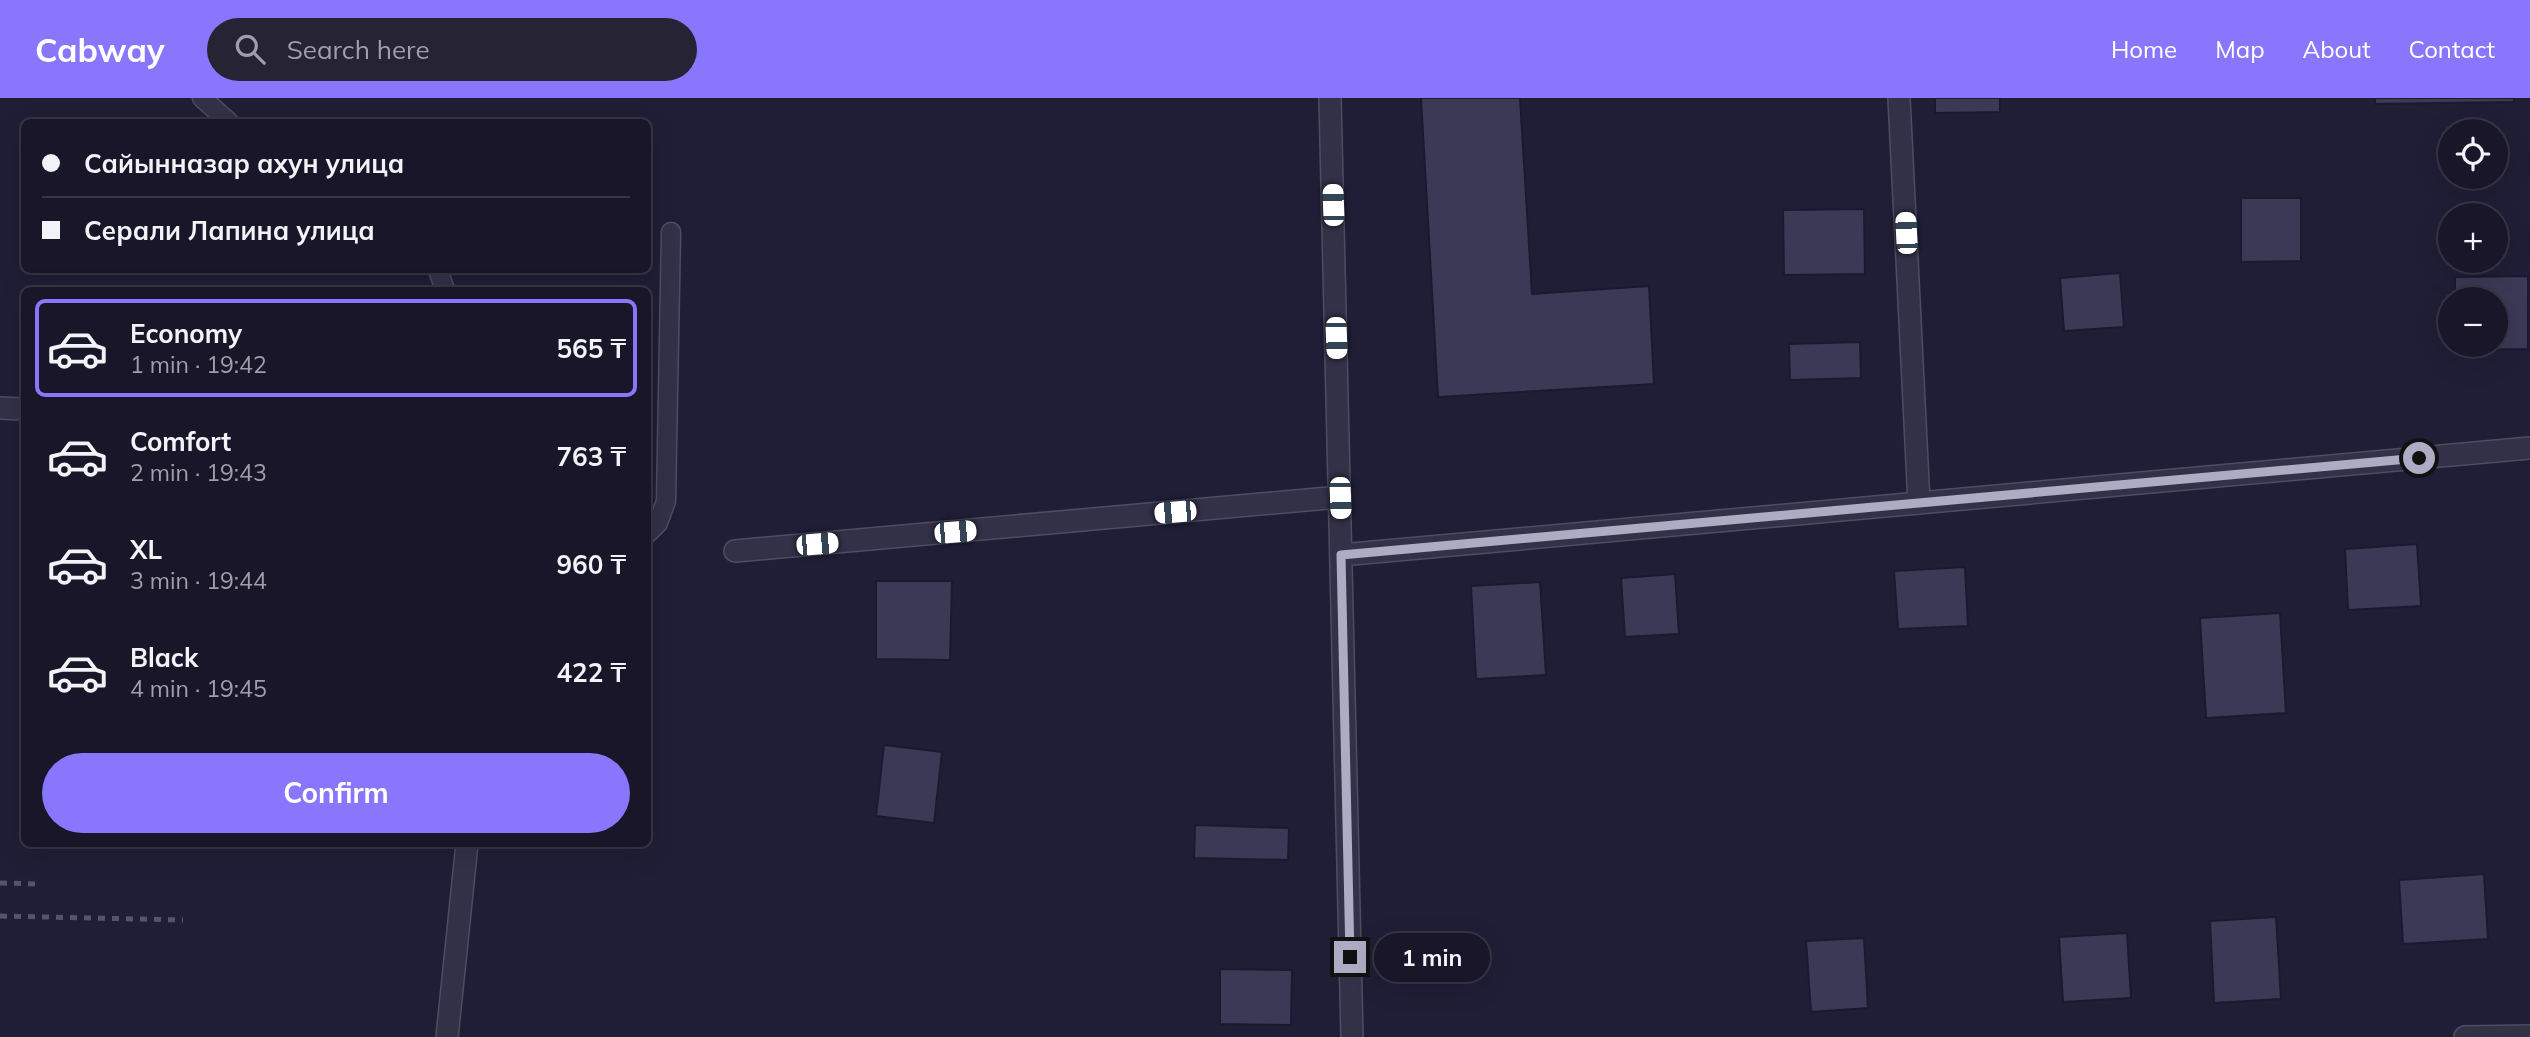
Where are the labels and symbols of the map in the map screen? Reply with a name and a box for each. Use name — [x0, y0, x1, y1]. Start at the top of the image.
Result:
car — [1322, 184, 1345, 226]
car — [1895, 211, 1918, 255]
car — [1325, 317, 1348, 359]
route start — [2403, 442, 2435, 474]
car — [1329, 477, 1352, 519]
car — [1154, 500, 1197, 524]
car — [934, 520, 977, 544]
car — [796, 532, 839, 556]
callout: 1 min — [1374, 932, 1490, 982]
route end — [1334, 941, 1366, 973]

